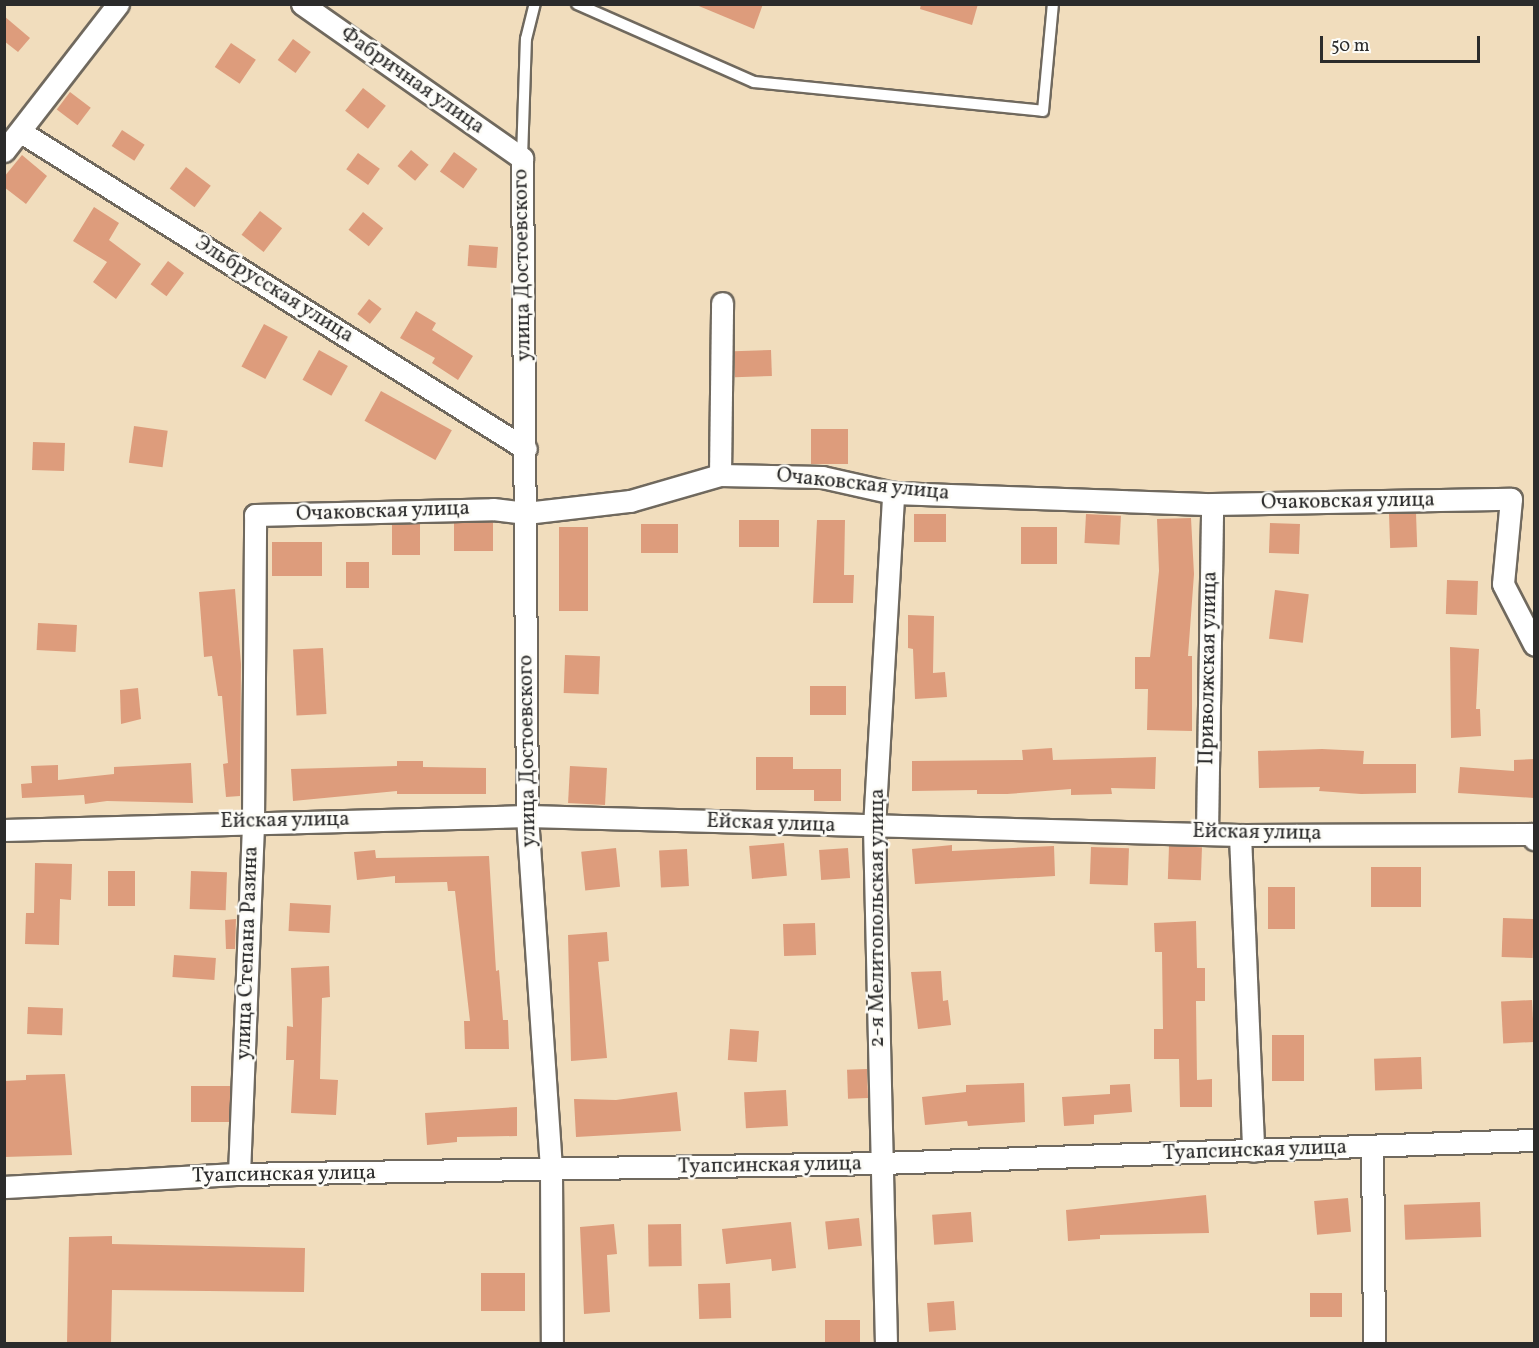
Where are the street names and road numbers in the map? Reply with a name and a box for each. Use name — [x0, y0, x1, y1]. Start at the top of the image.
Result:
street label: Фабричная улица — [335, 22, 489, 140]
street label: улица Достоевского — [509, 169, 537, 361]
street label: Эльбрусская улица — [190, 231, 358, 349]
street label: Очаковская улица — [775, 463, 951, 507]
street label: Очаковская улица — [1260, 488, 1436, 516]
street label: Очаковская улица — [295, 496, 471, 528]
street label: Приволжская улица — [1195, 570, 1223, 766]
street label: улица Достоевского — [514, 655, 542, 847]
street label: 2-я Мелитопольская улица — [865, 788, 891, 1048]
street label: Ейская улица — [220, 807, 350, 835]
street label: Ейская улица — [706, 809, 836, 839]
street label: Ейская улица — [1192, 819, 1322, 847]
street label: улица Степана Разина — [232, 846, 264, 1060]
street label: Туапсинская улица — [1162, 1135, 1348, 1167]
street label: Туапсинская улица — [677, 1152, 863, 1180]
street label: Туапсинская улица — [191, 1161, 377, 1189]

